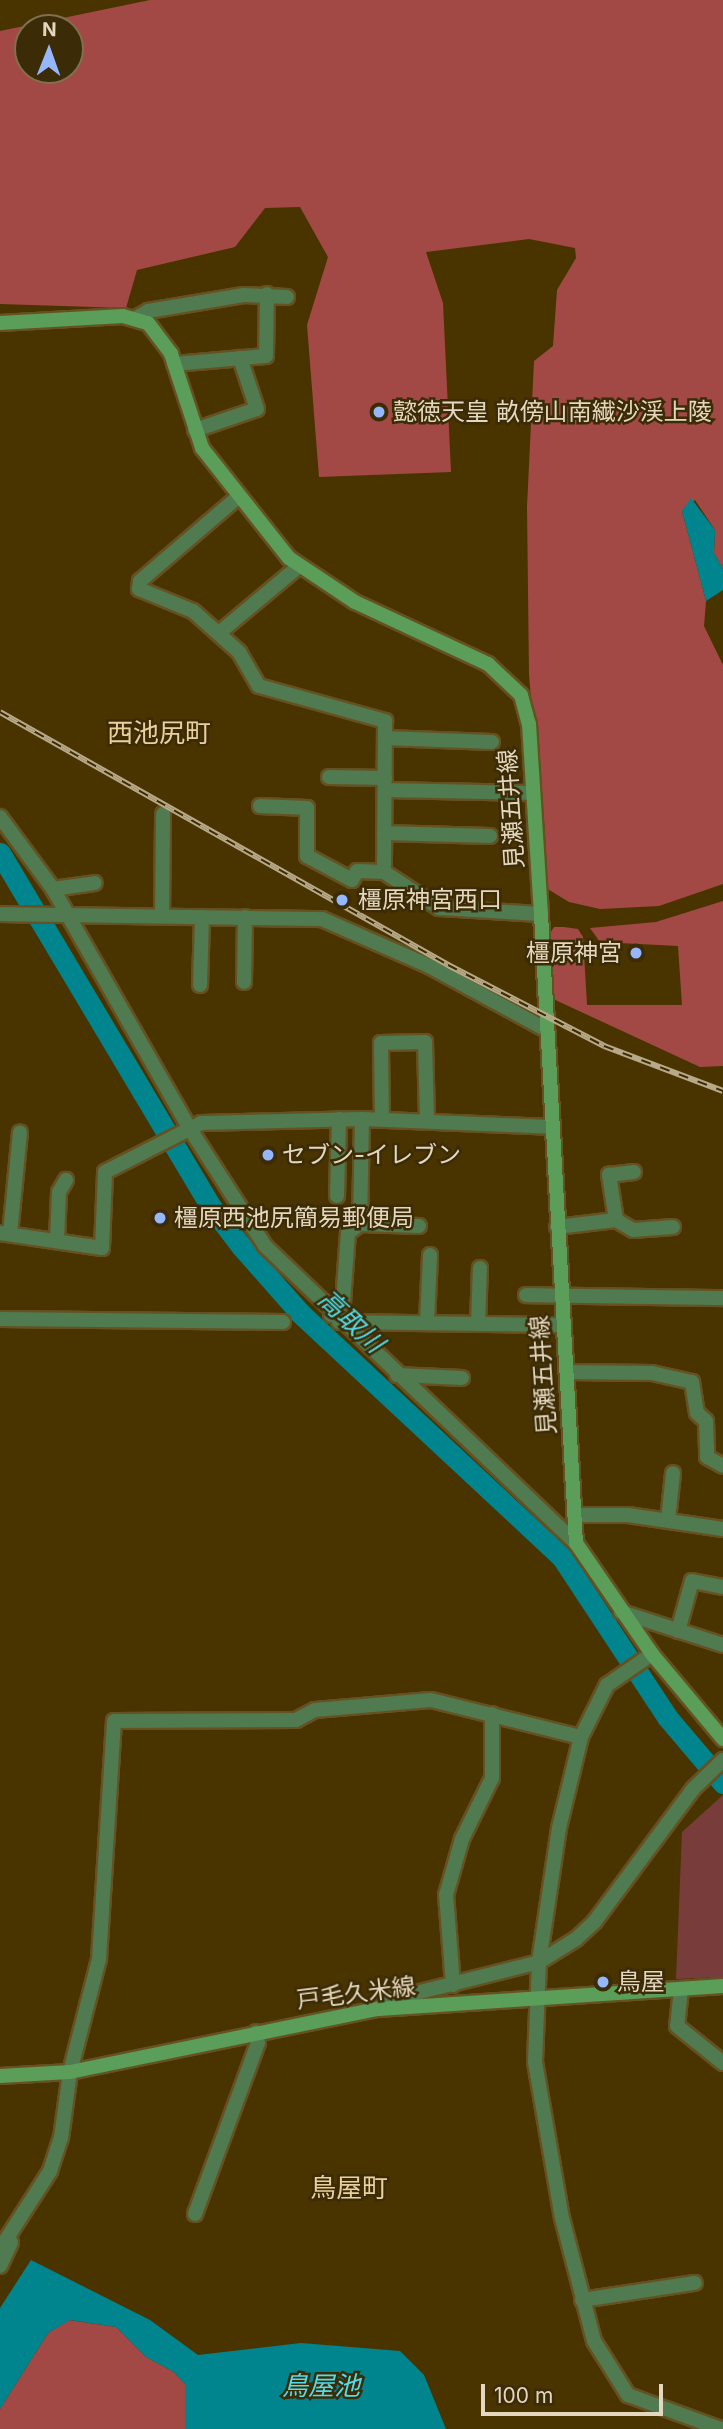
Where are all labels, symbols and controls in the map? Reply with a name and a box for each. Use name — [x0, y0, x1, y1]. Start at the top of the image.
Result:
north arrow — [14, 14, 84, 84]
text: N — [42, 18, 57, 41]
place label: 懿徳天皇 畝傍山南繊沙渓上陵 — [393, 398, 712, 426]
marker: 懿徳天皇 畝傍山南繊沙渓上陵 — [371, 404, 387, 420]
district label: 西池尻町 — [107, 717, 211, 749]
street label: 見瀬五井線 — [492, 748, 530, 870]
place label: 橿原神宮西口 — [358, 886, 502, 914]
marker: 橿原神宮西口 — [332, 890, 352, 910]
place label: 橿原神宮 — [526, 939, 622, 967]
marker: 橿原神宮 — [628, 945, 644, 961]
place label: セブン-イレブン — [282, 1141, 461, 1169]
marker: セブン-イレブン — [260, 1147, 276, 1163]
place label: 橿原西池尻簡易郵便局 — [174, 1204, 414, 1232]
marker: 橿原西池尻簡易郵便局 — [152, 1210, 168, 1226]
water label: 高取川 — [312, 1283, 390, 1359]
street label: 見瀬五井線 — [524, 1314, 562, 1436]
place label: 鳥屋 — [617, 1968, 665, 1996]
street label: 戸毛久米線 — [295, 1971, 417, 2015]
marker: 鳥屋 — [595, 1974, 611, 1990]
district label: 鳥屋町 — [310, 2172, 388, 2204]
water label: 鳥屋池 — [282, 2370, 360, 2402]
scale bar — [485, 2370, 667, 2414]
text: 100 m — [494, 2383, 553, 2408]

